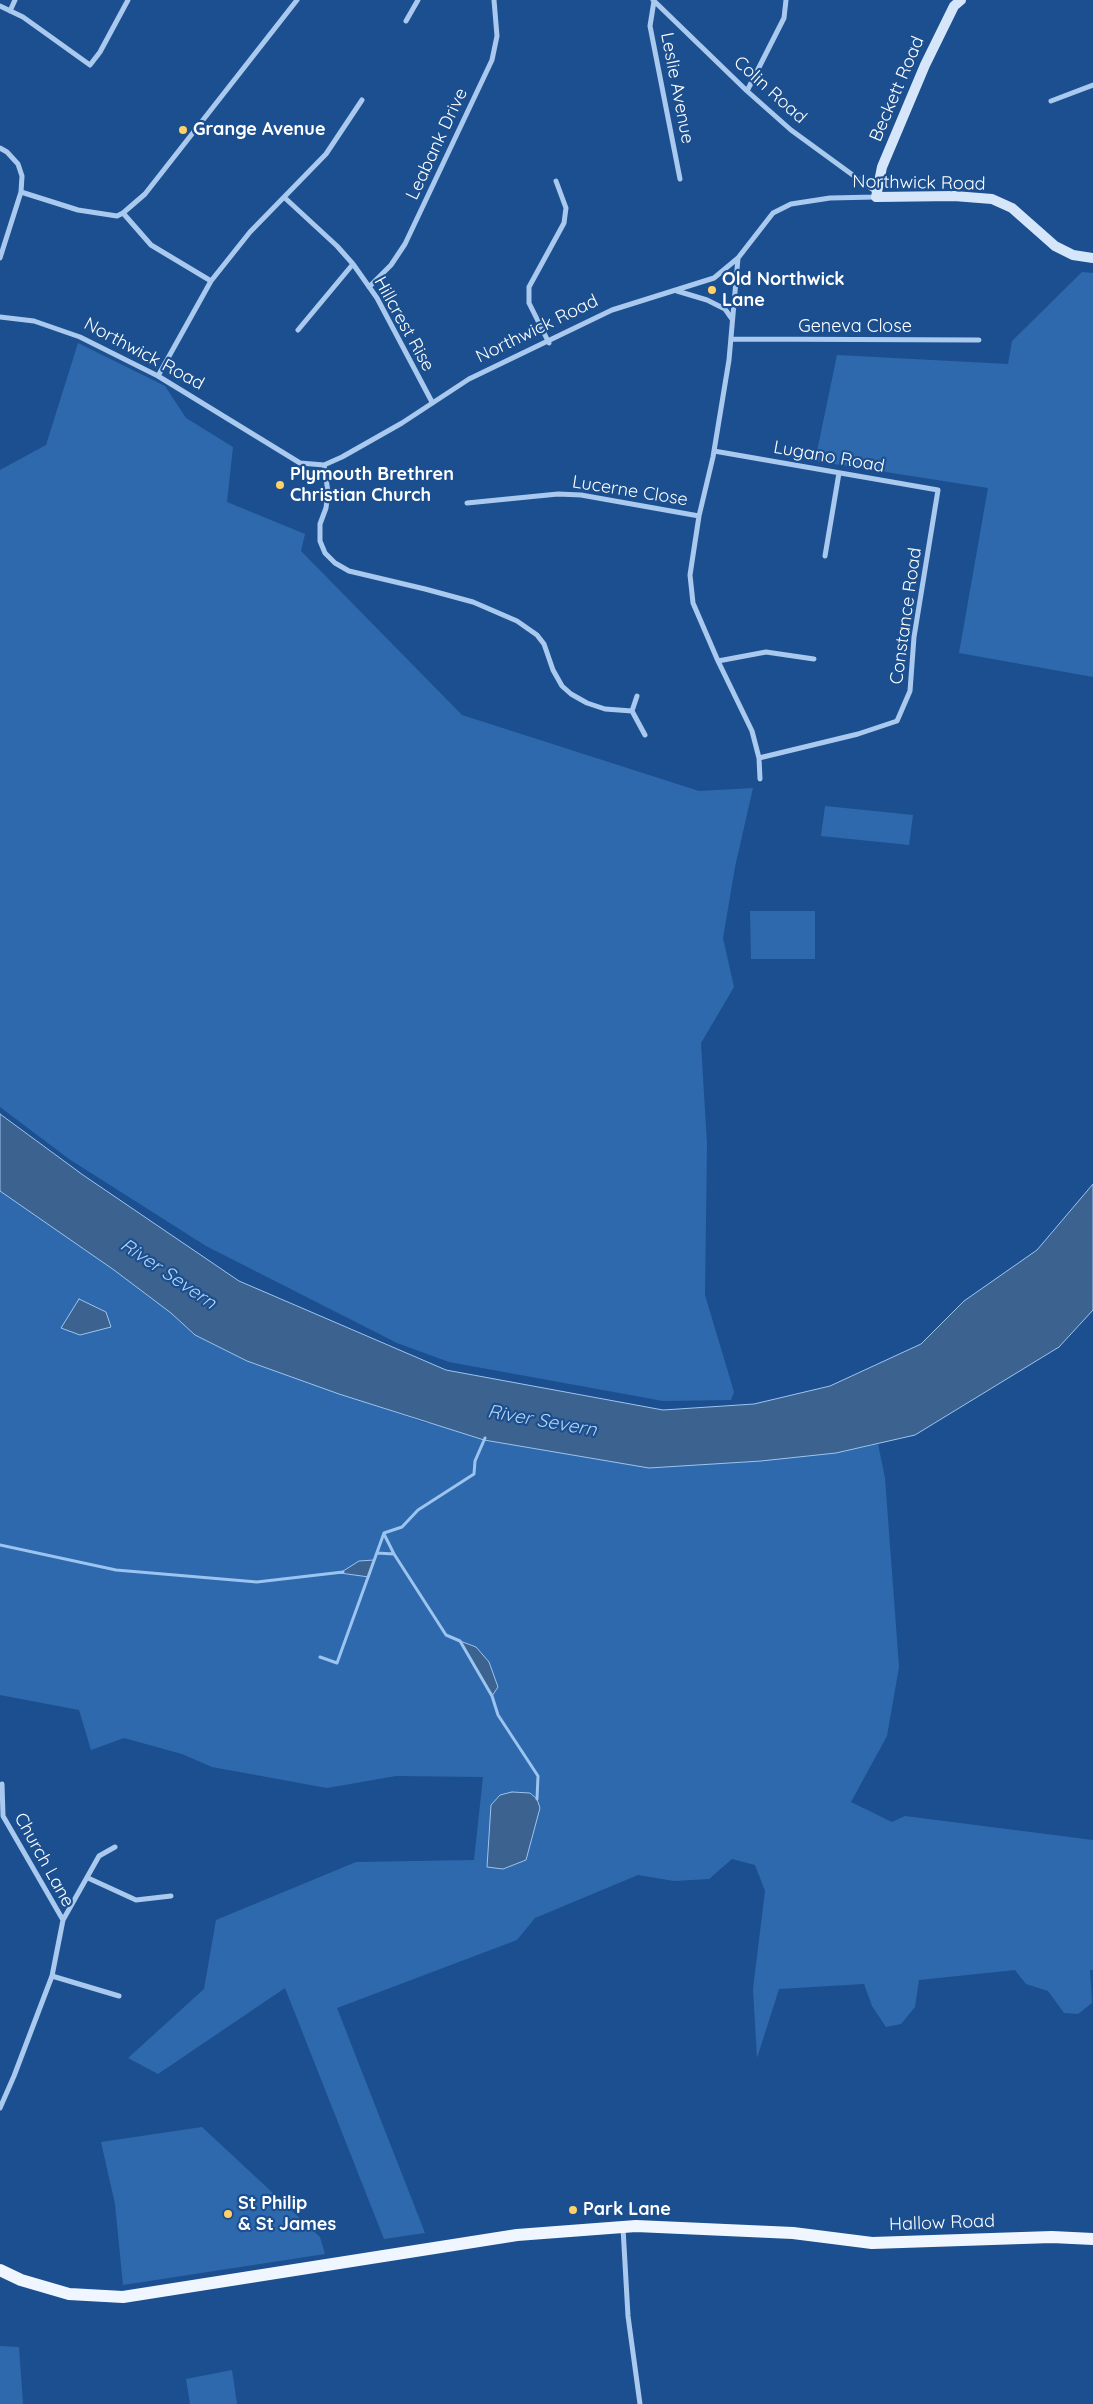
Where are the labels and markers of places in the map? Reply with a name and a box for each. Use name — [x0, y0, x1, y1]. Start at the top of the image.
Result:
place label: Grange Avenue — [193, 119, 325, 141]
marker: Grange Avenue — [177, 124, 189, 136]
place label: Old Northwick Lane — [722, 269, 845, 312]
marker: Old Northwick Lane — [706, 284, 718, 296]
place label: Plymouth Brethren Christian Church — [290, 464, 454, 506]
marker: Plymouth Brethren Christian Church — [274, 479, 286, 491]
place label: St Philip & St James — [238, 2193, 336, 2236]
place label: Park Lane — [583, 2199, 671, 2221]
marker: Park Lane — [567, 2204, 579, 2216]
marker: St Philip & St James — [222, 2208, 234, 2220]

